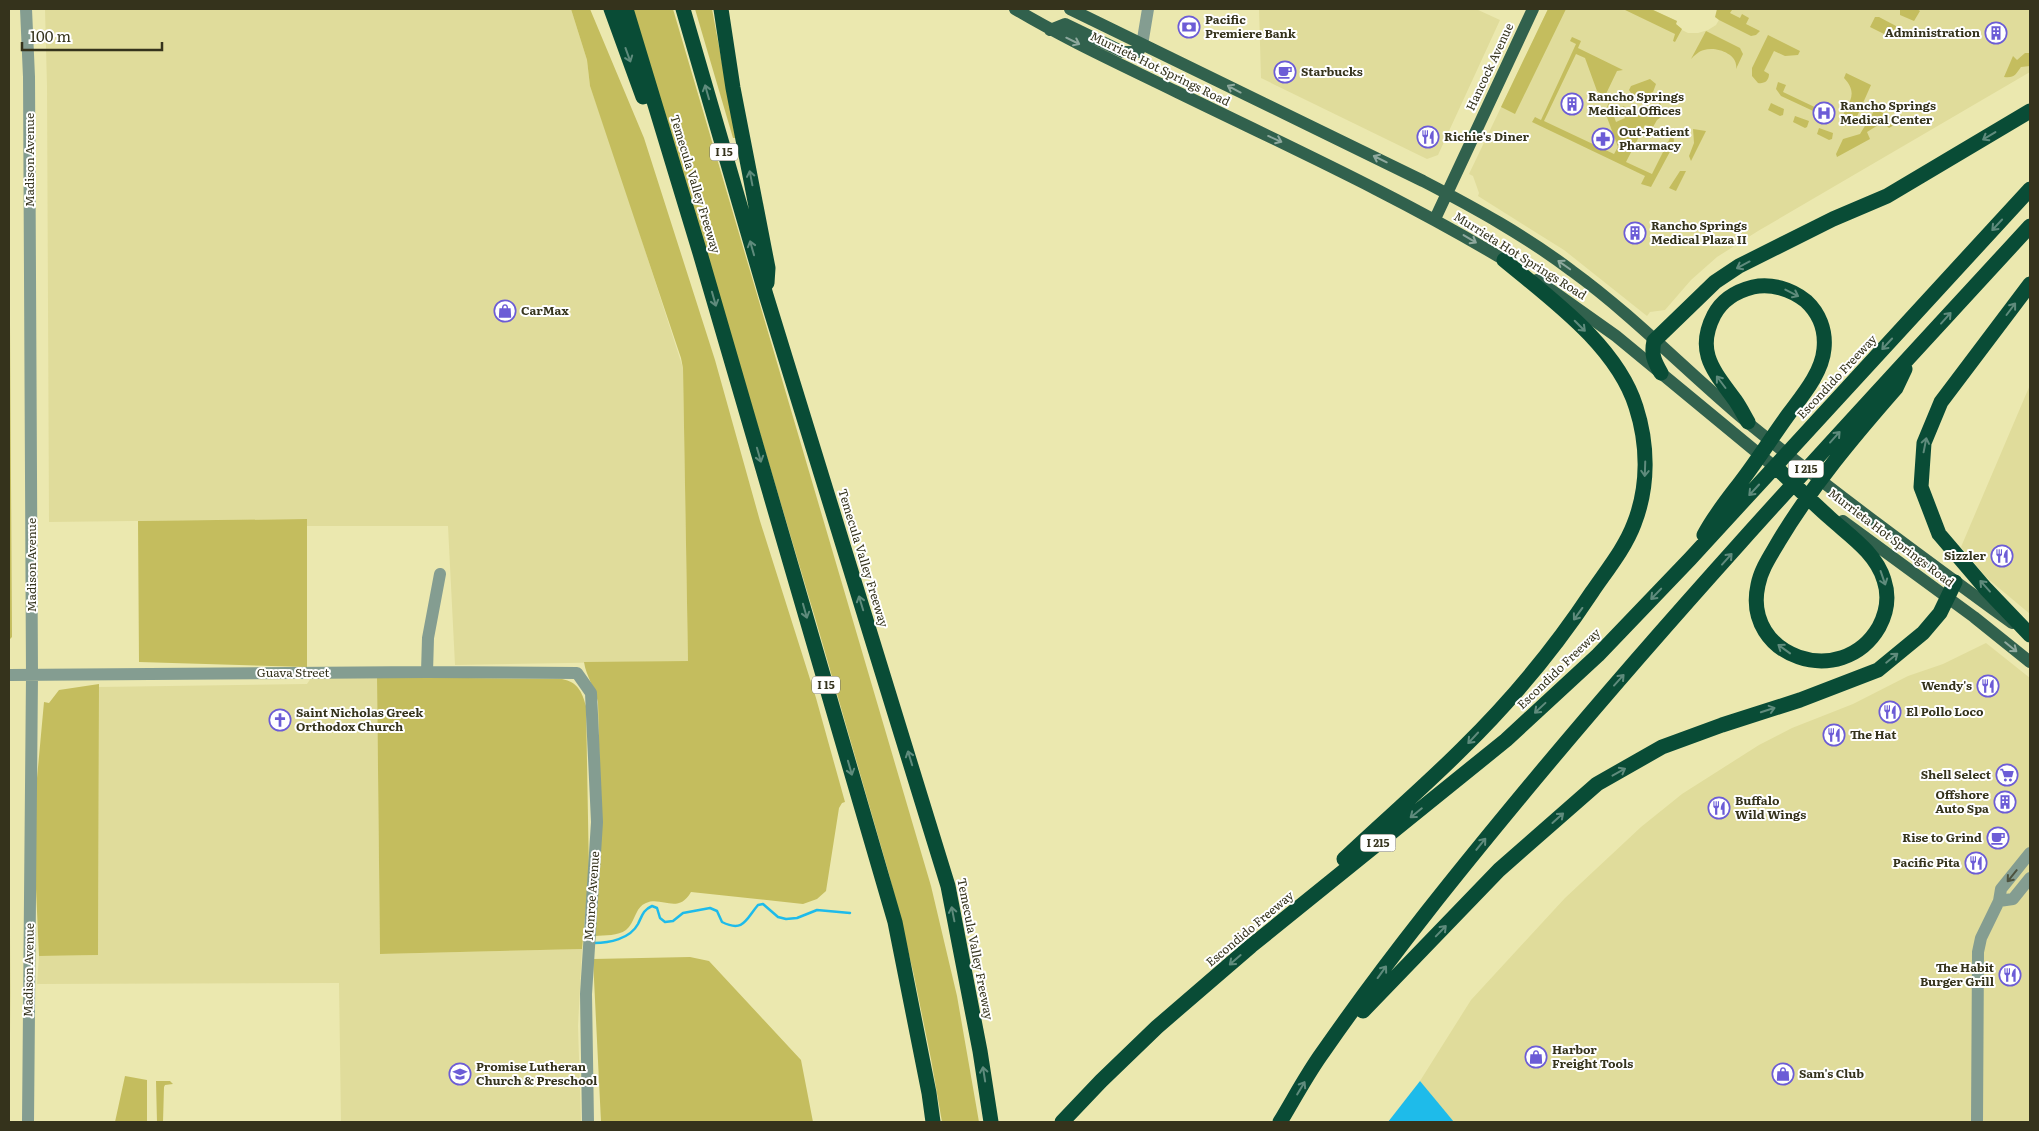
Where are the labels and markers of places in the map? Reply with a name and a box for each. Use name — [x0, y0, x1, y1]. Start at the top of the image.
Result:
place label: Pacific Premiere Bank — [1205, 10, 1297, 42]
bank icon: Pacific Premiere Bank — [1177, 15, 1201, 39]
building icon: Administration — [1984, 21, 2008, 45]
place label: Administration — [1885, 23, 1981, 41]
cafe icon: Starbucks — [1273, 60, 1297, 84]
place label: Starbucks — [1301, 62, 1363, 80]
place label: Rancho Springs Medical Offices — [1588, 87, 1684, 119]
building icon: Rancho Springs Medical Offices — [1560, 92, 1584, 116]
place label: Rancho Springs Medical Center — [1840, 96, 1936, 128]
hospital icon: Rancho Springs Medical Center — [1812, 101, 1836, 125]
place label: Out-Patient Pharmacy — [1619, 122, 1690, 154]
restaurant icon: Richie's Diner — [1416, 125, 1440, 149]
place label: Richie's Diner — [1444, 127, 1529, 145]
pharmacy icon: Out-Patient Pharmacy — [1591, 127, 1615, 151]
place label: Rancho Springs Medical Plaza II — [1651, 216, 1747, 248]
building icon: Rancho Springs Medical Plaza II — [1623, 221, 1647, 245]
shop icon: CarMax — [493, 299, 517, 323]
place label: CarMax — [521, 301, 569, 319]
restaurant icon: Sizzler — [1990, 544, 2014, 568]
place label: Sizzler — [1944, 546, 1986, 564]
restaurant icon: Wendy's — [1976, 674, 2000, 698]
place label: Wendy's — [1921, 676, 1972, 694]
restaurant icon: El Pollo Loco — [1878, 700, 1902, 724]
place label: El Pollo Loco — [1906, 702, 1984, 720]
place label: Saint Nicholas Greek Orthodox Church — [296, 703, 424, 735]
church icon: Saint Nicholas Greek Orthodox Church — [268, 708, 292, 732]
restaurant icon: The Hat — [1822, 723, 1846, 747]
place label: The Hat — [1850, 725, 1897, 743]
supermarket icon: Shell Select — [1995, 763, 2019, 787]
place label: Shell Select — [1921, 765, 1992, 783]
place label: Offshore Auto Spa — [1935, 785, 1989, 817]
building icon: Offshore Auto Spa — [1993, 790, 2017, 814]
place label: Buffalo Wild Wings — [1735, 791, 1806, 823]
restaurant icon: Buffalo Wild Wings — [1707, 796, 1731, 820]
cafe icon: Rise to Grind — [1986, 826, 2010, 850]
place label: Rise to Grind — [1902, 828, 1982, 846]
restaurant icon: Pacific Pita — [1964, 851, 1988, 875]
place label: Pacific Pita — [1893, 853, 1960, 871]
place label: The Habit Burger Grill — [1920, 958, 1995, 990]
restaurant icon: The Habit Burger Grill — [1998, 963, 2022, 987]
place label: Harbor Freight Tools — [1552, 1040, 1633, 1072]
shop icon: Harbor Freight Tools — [1524, 1045, 1548, 1069]
place label: Promise Lutheran Church & Preschool — [476, 1057, 598, 1089]
school or university icon: Promise Lutheran Church & Preschool — [448, 1062, 472, 1086]
shop icon: Sam's Club — [1771, 1062, 1795, 1086]
place label: Sam's Club — [1799, 1064, 1864, 1082]

